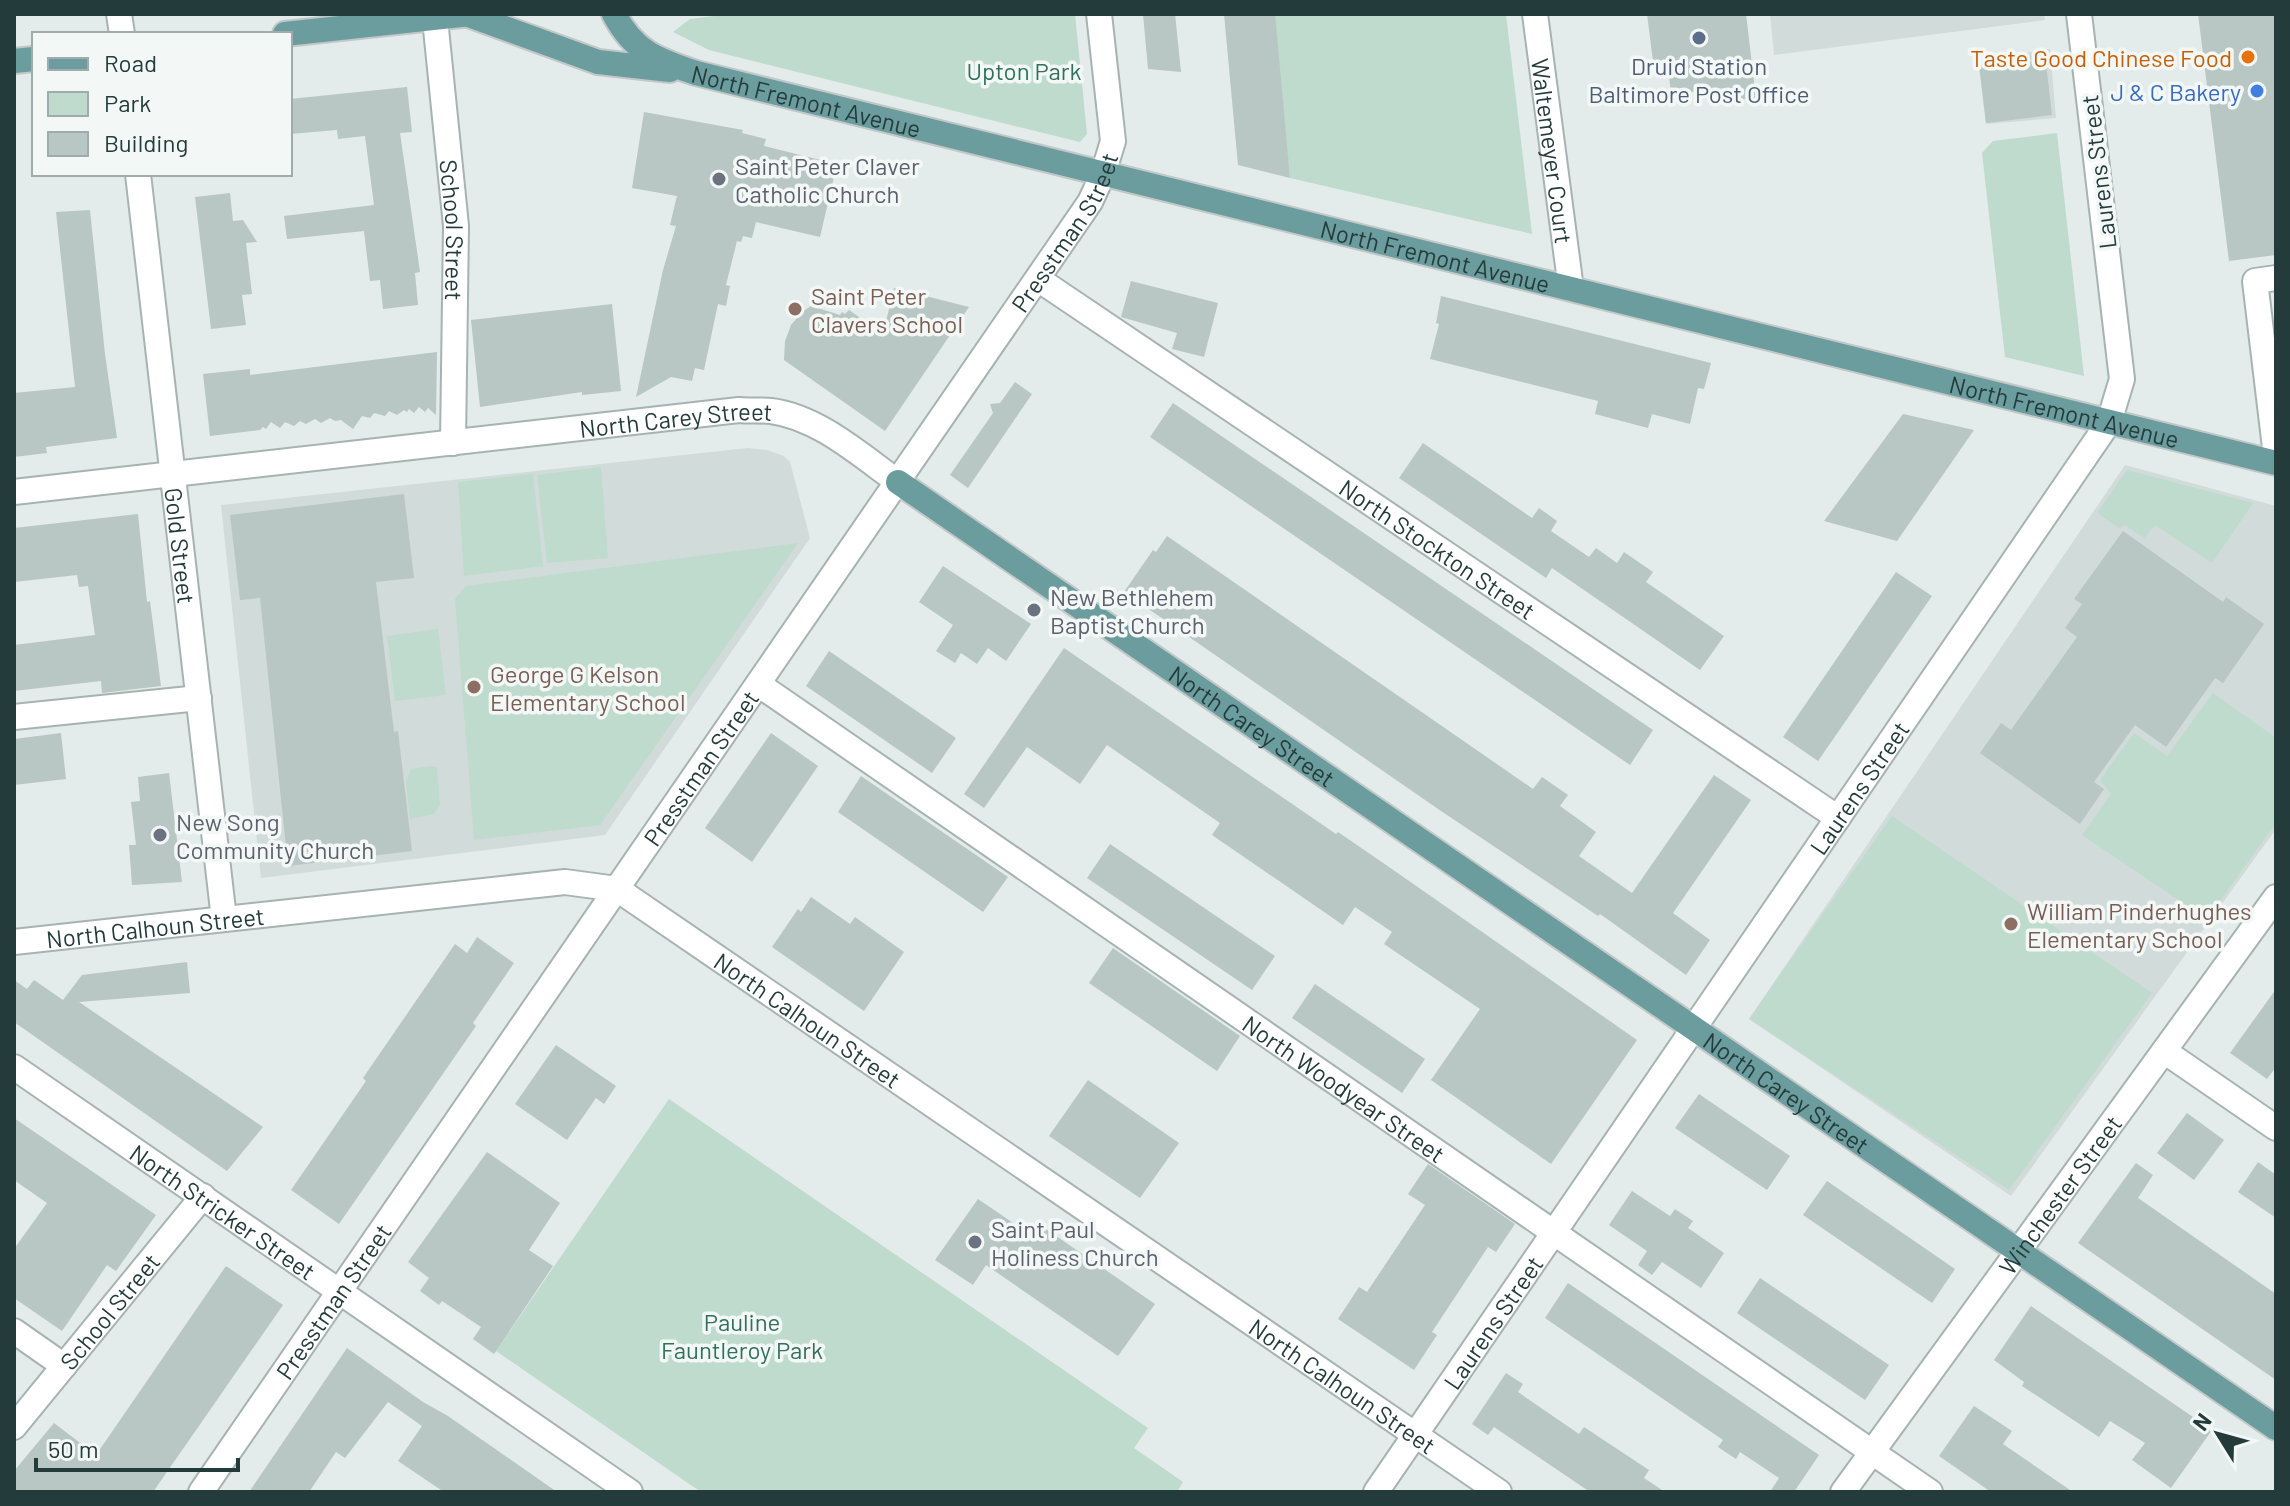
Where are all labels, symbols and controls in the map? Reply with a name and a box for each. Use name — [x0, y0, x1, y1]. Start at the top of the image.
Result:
marker: Druid Station Baltimore Post Office — [1690, 29, 1708, 47]
legend — [32, 32, 292, 176]
place label: Taste Good Chinese Food — [1970, 43, 2232, 72]
text: Road — [104, 48, 157, 77]
marker: Taste Good Chinese Food — [2239, 48, 2257, 66]
place label: Druid Station Baltimore Post Office — [1588, 51, 1810, 108]
park label: Upton Park — [966, 56, 1082, 85]
street label: Waltemeyer Court — [1526, 57, 1579, 245]
street label: North Fremont Avenue — [689, 58, 924, 142]
place label: J & C Bakery — [2110, 77, 2241, 106]
marker: J & C Bakery — [2248, 82, 2266, 100]
text: Park — [104, 88, 151, 117]
street label: Laurens Street — [2074, 93, 2122, 251]
text: Building — [104, 128, 188, 157]
street label: Presstman Street — [1004, 149, 1123, 317]
place label: Saint Peter Claver Catholic Church — [735, 151, 920, 208]
street label: School Street — [435, 158, 471, 301]
marker: Saint Peter Claver Catholic Church — [710, 170, 728, 188]
street label: North Fremont Avenue — [1318, 213, 1553, 298]
place label: Saint Peter Clavers School — [811, 281, 963, 338]
marker: Saint Peter Clavers School — [786, 300, 804, 318]
street label: North Fremont Avenue — [1947, 369, 2182, 453]
street label: North Carey Street — [578, 396, 773, 442]
street label: North Stockton Street — [1334, 472, 1541, 625]
street label: Gold Street — [160, 486, 202, 605]
place label: New Bethlehem Baptist Church — [1050, 582, 1214, 639]
marker: New Bethlehem Baptist Church — [1025, 601, 1043, 619]
street label: North Carey Street — [1164, 658, 1341, 792]
place label: George G Kelson Elementary School — [490, 659, 685, 716]
marker: George G Kelson Elementary School — [465, 678, 483, 696]
street label: Presstman Street — [637, 684, 764, 851]
street label: Laurens Street — [1803, 715, 1914, 860]
place label: New Song Community Church — [176, 807, 374, 864]
marker: New Song Community Church — [151, 826, 169, 844]
place label: William Pinderhughes Elementary School — [2027, 896, 2252, 953]
street label: North Calhoun Street — [45, 900, 266, 953]
marker: William Pinderhughes Elementary School — [2002, 915, 2020, 933]
street label: North Calhoun Street — [709, 946, 907, 1093]
street label: North Woodyear Street — [1238, 1008, 1451, 1168]
street label: North Carey Street — [1698, 1025, 1875, 1159]
street label: Winchester Street — [1992, 1109, 2127, 1280]
street label: North Stricker Street — [125, 1137, 321, 1285]
place label: Saint Paul Holiness Church — [991, 1214, 1159, 1271]
street label: Presstman Street — [269, 1218, 396, 1384]
marker: Saint Paul Holiness Church — [966, 1233, 984, 1251]
street label: School Street — [53, 1247, 165, 1375]
street label: Laurens Street — [1437, 1250, 1548, 1394]
park label: Pauline Fauntleroy Park — [661, 1307, 823, 1364]
street label: North Calhoun Street — [1244, 1311, 1442, 1459]
north arrow — [2178, 1394, 2258, 1474]
text: N — [2186, 1408, 2216, 1435]
scale bar — [36, 1422, 238, 1472]
text: 50 m — [48, 1434, 99, 1463]

